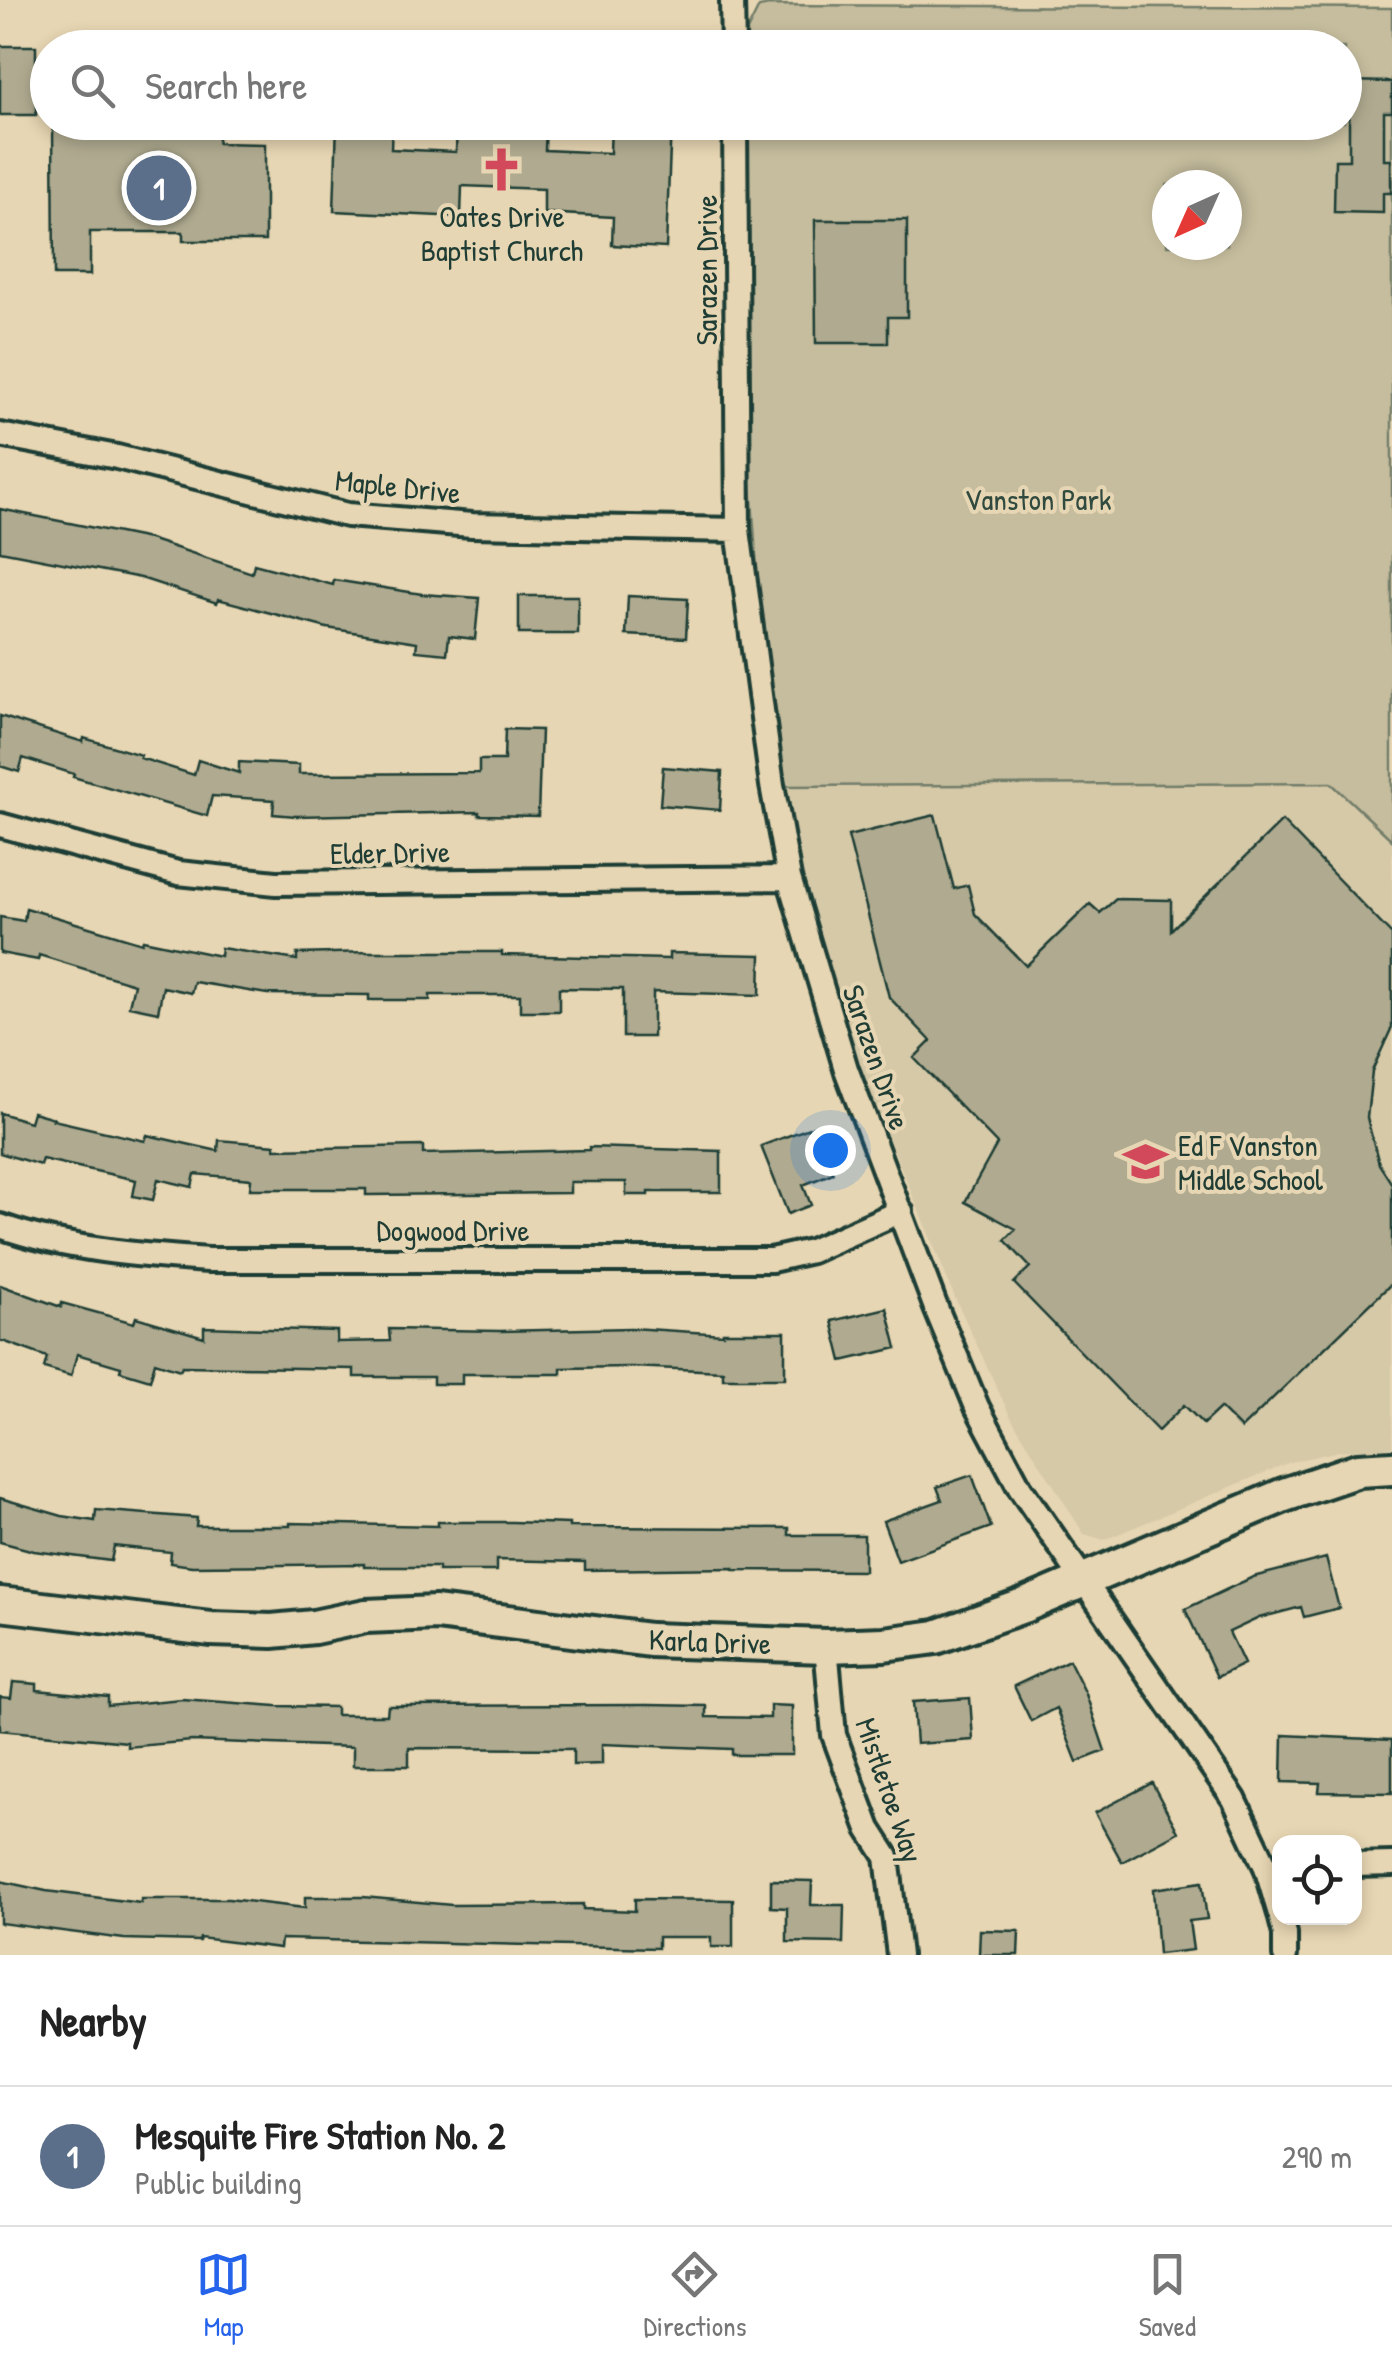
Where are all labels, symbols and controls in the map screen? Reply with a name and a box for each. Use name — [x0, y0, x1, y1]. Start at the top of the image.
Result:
search box — [30, 30, 1362, 140]
icon: search — [65, 58, 120, 113]
text: Search here — [145, 59, 307, 111]
church icon: Oates Drive Baptist Church — [478, 145, 526, 193]
pin: 1 — [126, 150, 192, 226]
north arrow — [1152, 170, 1242, 260]
street label: Sarazen Drive — [686, 195, 726, 345]
place label: Oates Drive Baptist Church — [421, 196, 583, 270]
street label: Maple Drive — [333, 460, 463, 512]
park label: Vanston Park — [965, 479, 1111, 519]
street label: Elder Drive — [330, 831, 450, 873]
street label: Sarazen Drive — [834, 979, 920, 1135]
your location — [805, 1125, 856, 1176]
place label: Ed F Vanston Middle School — [1178, 1125, 1323, 1199]
school or university icon: Ed F Vanston Middle School — [1121, 1138, 1169, 1186]
street label: Dogwood Drive — [377, 1210, 529, 1250]
street label: Karla Drive — [648, 1619, 772, 1663]
street label: Mistletoe Way — [847, 1712, 933, 1868]
map controls — [1272, 1835, 1362, 1925]
button: locate — [1272, 1835, 1362, 1925]
text: Nearby — [40, 1992, 147, 2049]
text: Mesquite Fire Station No. 2 — [135, 2109, 505, 2161]
text: 1 — [67, 2135, 78, 2178]
text: 290 m — [1282, 2135, 1352, 2178]
text: Public building — [135, 2161, 302, 2204]
tab: Map — [196, 2247, 251, 2345]
tab: Directions — [643, 2247, 746, 2345]
tab: Saved — [1139, 2247, 1196, 2345]

